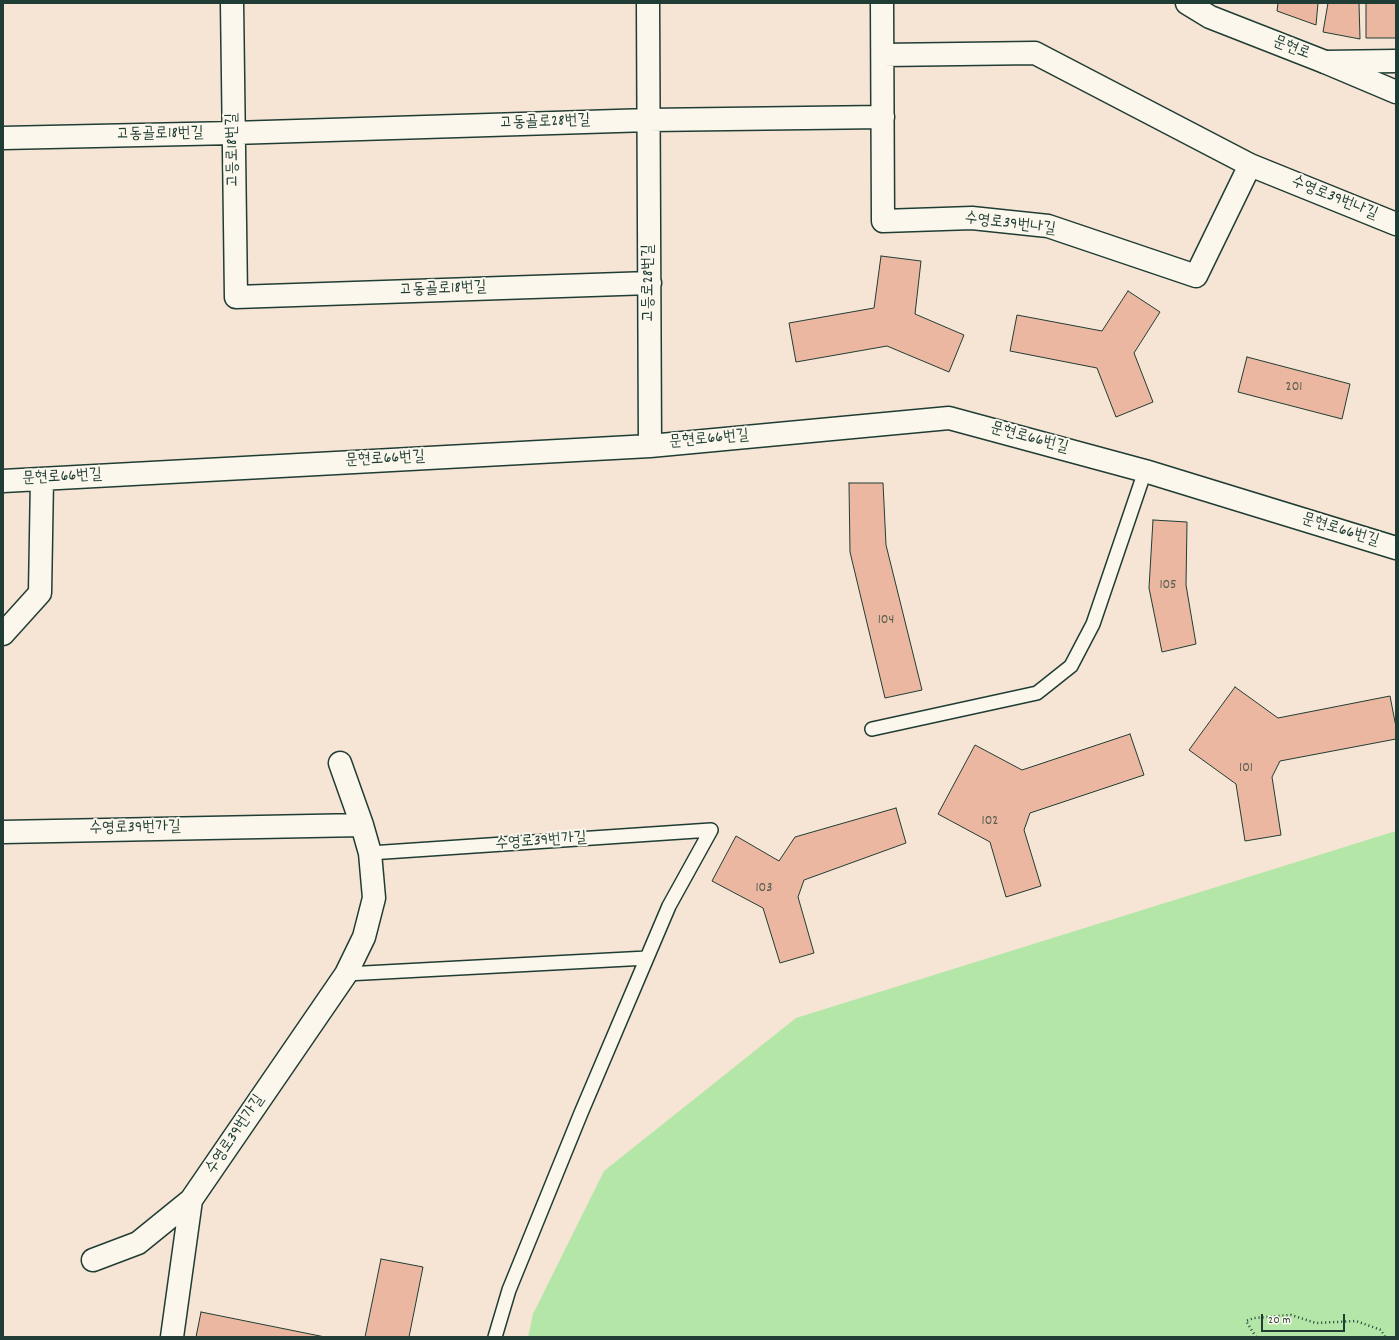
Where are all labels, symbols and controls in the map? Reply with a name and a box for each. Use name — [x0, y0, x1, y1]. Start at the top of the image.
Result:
street label: 문현로 — [1270, 33, 1312, 65]
street label: 고동골로28번길 — [499, 112, 591, 134]
street label: 고등로18번길 — [224, 113, 244, 187]
street label: 고동골로18번길 — [116, 125, 204, 145]
street label: 수영로39번나길 — [1288, 173, 1380, 225]
street label: 수영로39번나길 — [963, 210, 1057, 240]
street label: 고등로28번길 — [640, 244, 660, 322]
street label: 고동골로18번길 — [399, 279, 487, 301]
house number: 201 — [1286, 380, 1302, 396]
street label: 문현로66번길 — [988, 419, 1070, 459]
street label: 문현로66번길 — [668, 427, 750, 453]
street label: 문현로66번길 — [345, 448, 425, 472]
street label: 문현로66번길 — [22, 466, 102, 490]
street label: 문현로66번길 — [1299, 510, 1381, 552]
house number: 105 — [1159, 578, 1177, 594]
house number: 104 — [878, 613, 894, 629]
house number: 101 — [1239, 761, 1253, 777]
house number: 102 — [982, 814, 998, 830]
street label: 수영로39번가길 — [89, 819, 181, 839]
street label: 수영로39번가길 — [495, 829, 587, 855]
house number: 103 — [756, 881, 772, 897]
street label: 수영로39번가길 — [202, 1092, 270, 1178]
scale bar — [1263, 1306, 1347, 1332]
text: 20 m — [1268, 1312, 1291, 1329]

